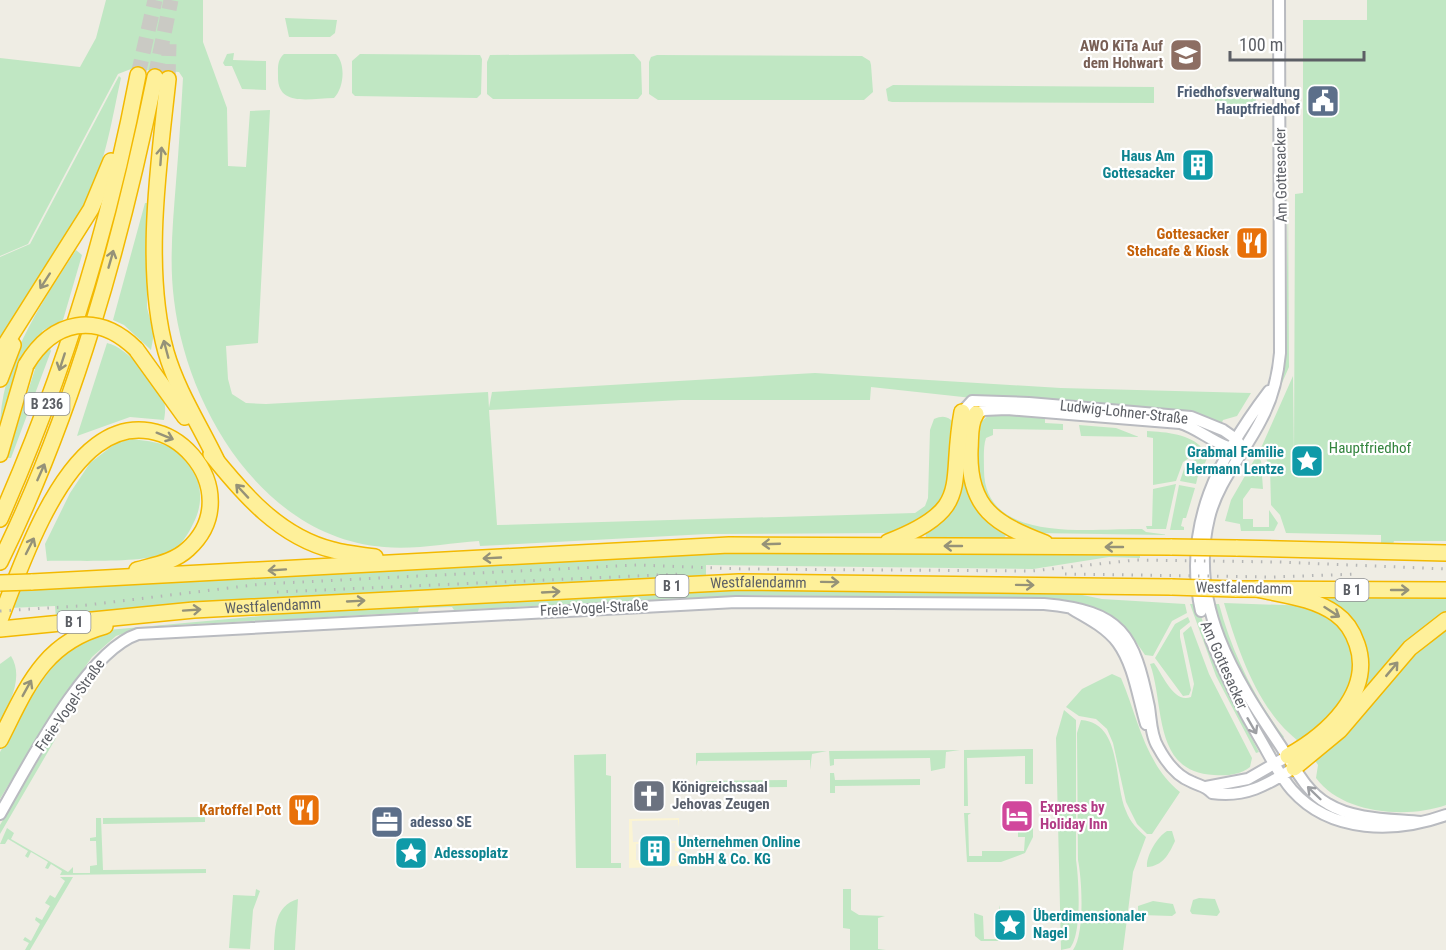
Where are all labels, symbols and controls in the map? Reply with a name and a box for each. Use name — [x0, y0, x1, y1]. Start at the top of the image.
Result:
scale bar — [1230, 24, 1364, 62]
text: 100 m — [1239, 34, 1283, 55]
place label: AWO KiTa Auf dem Hohwart — [1080, 37, 1163, 72]
school or university icon: AWO KiTa Auf dem Hohwart — [1168, 37, 1204, 73]
place label: Friedhofsverwaltung Hauptfriedhof — [1177, 83, 1300, 118]
public building icon: Friedhofsverwaltung Hauptfriedhof — [1305, 83, 1341, 119]
street label: Am Gottesacker — [1271, 127, 1291, 223]
one-way arrow — [155, 146, 166, 166]
place label: Haus Am Gottesacker — [1102, 147, 1175, 182]
building icon: Haus Am Gottesacker — [1180, 147, 1216, 183]
place label: Gottesacker Stehcafe & Kiosk — [1127, 225, 1230, 260]
restaurant icon: Gottesacker Stehcafe & Kiosk — [1234, 225, 1270, 261]
one-way arrow — [106, 250, 117, 269]
one-way arrow — [39, 273, 51, 289]
one-way arrow — [160, 340, 171, 359]
one-way arrow — [56, 352, 67, 371]
road number: B 236 — [24, 393, 70, 415]
street label: Ludwig-Lohner-Straße — [1059, 396, 1189, 428]
one-way arrow — [155, 431, 174, 442]
park label: Hauptfriedhof — [1329, 439, 1411, 457]
place label: Grabmal Familie Hermann Lentze — [1186, 443, 1284, 478]
place icon: Grabmal Familie Hermann Lentze — [1289, 443, 1325, 479]
one-way arrow — [37, 463, 48, 481]
one-way arrow — [235, 484, 249, 499]
one-way arrow — [24, 537, 36, 555]
one-way arrow — [761, 539, 781, 550]
one-way arrow — [943, 540, 963, 552]
one-way arrow — [1104, 541, 1124, 553]
one-way arrow — [483, 553, 502, 564]
one-way arrow — [267, 565, 287, 576]
street label: Westfalendamm — [710, 573, 807, 592]
road number: B 1 — [656, 575, 688, 597]
one-way arrow — [819, 576, 839, 588]
street label: Westfalendamm — [1196, 578, 1292, 598]
one-way arrow — [1014, 579, 1034, 591]
road number: B 1 — [1336, 579, 1368, 601]
one-way arrow — [1389, 584, 1409, 596]
one-way arrow — [541, 587, 561, 598]
street label: Westfalendamm — [224, 594, 322, 617]
one-way arrow — [346, 596, 366, 607]
street label: Freie-Vogel-Straße — [539, 596, 649, 620]
one-way arrow — [182, 604, 201, 615]
one-way arrow — [1324, 606, 1341, 619]
road number: B 1 — [58, 611, 90, 633]
street label: Am Gottesacker — [1196, 618, 1252, 712]
street label: Freie-Vogel-Straße — [32, 655, 108, 755]
one-way arrow — [1385, 661, 1398, 677]
one-way arrow — [21, 680, 33, 697]
one-way arrow — [1247, 717, 1259, 734]
church icon: Königreichssaal Jehovas Zeugen — [631, 778, 667, 814]
place label: Königreichssaal Jehovas Zeugen — [672, 778, 770, 813]
one-way arrow — [1307, 785, 1322, 800]
restaurant icon: Kartoffel Pott — [286, 792, 322, 828]
hotel icon: Express by Holiday Inn — [999, 798, 1035, 834]
place label: Express by Holiday Inn — [1040, 798, 1108, 833]
place label: Kartoffel Pott — [199, 801, 281, 819]
office icon: adesso SE — [369, 804, 405, 840]
place label: adesso SE — [410, 813, 472, 831]
building icon: Unternehmen Online GmbH & Co. KG — [637, 833, 673, 869]
place label: Unternehmen Online GmbH & Co. KG — [678, 833, 800, 868]
place icon: Adessoplatz — [393, 835, 429, 871]
place label: Adessoplatz — [434, 844, 509, 862]
place icon: Überdimensionaler Nagel — [992, 907, 1028, 943]
place label: Überdimensionaler Nagel — [1033, 907, 1146, 942]

